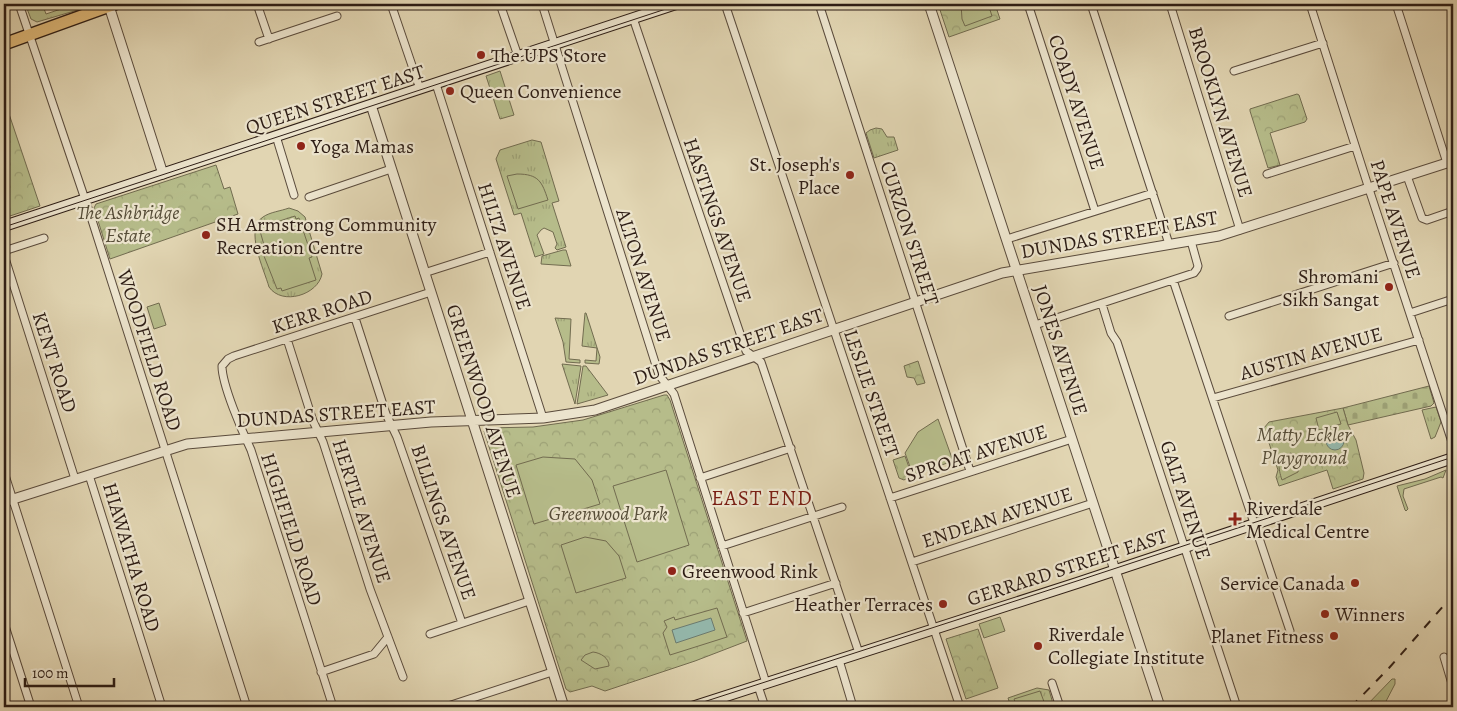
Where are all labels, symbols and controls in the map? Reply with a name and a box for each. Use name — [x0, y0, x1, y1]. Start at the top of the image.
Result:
street label: BROOKLYN AVENUE — [1182, 23, 1259, 201]
street label: COADY AVENUE — [1042, 31, 1111, 173]
place label: The UPS Store — [491, 42, 607, 69]
marker: The UPS Store — [475, 49, 487, 61]
street label: QUEEN STREET EAST — [242, 58, 428, 141]
place label: Queen Convenience — [460, 78, 621, 105]
marker: Queen Convenience — [444, 85, 456, 97]
place label: Yoga Mamas — [310, 133, 414, 160]
street label: HASTINGS AVENUE — [677, 134, 758, 306]
marker: Yoga Mamas — [295, 140, 307, 152]
place label: St. Joseph's Place — [749, 151, 840, 201]
street label: PAPE AVENUE — [1364, 156, 1427, 282]
street label: CURZON STREET — [873, 158, 946, 309]
marker: St. Joseph's Place — [844, 169, 856, 181]
street label: HILTZ AVENUE — [471, 179, 538, 313]
park label: The Ashbridge Estate — [77, 199, 179, 249]
street label: ALTON AVENUE — [609, 204, 678, 345]
street label: DUNDAS STREET EAST — [1019, 204, 1220, 265]
place label: SH Armstrong Community Recreation Centre — [216, 211, 438, 261]
marker: SH Armstrong Community Recreation Centre — [200, 229, 212, 241]
place label: Shromani Sikh Sangat — [1282, 263, 1379, 313]
street label: WOODFIELD ROAD — [110, 265, 188, 434]
street label: JONES AVENUE — [1027, 281, 1094, 419]
marker: Shromani Sikh Sangat — [1383, 281, 1395, 293]
street label: KERR ROAD — [268, 283, 376, 340]
street label: GREENWOOD AVENUE — [439, 301, 528, 501]
street label: DUNDAS STREET EAST — [629, 301, 827, 392]
street label: KENT ROAD — [26, 308, 84, 416]
street label: AUSTIN AVENUE — [1236, 320, 1385, 387]
street label: LESLIE STREET — [837, 326, 906, 461]
street label: DUNDAS STREET EAST — [236, 393, 437, 434]
street label: SPROAT AVENUE — [902, 418, 1051, 489]
park label: Matty Eckler Playground — [1257, 421, 1352, 471]
street label: HERTLE AVENUE — [325, 436, 398, 587]
street label: GALT AVENUE — [1154, 437, 1218, 563]
street label: BILLINGS AVENUE — [404, 441, 483, 604]
street label: HIGHFIELD ROAD — [254, 449, 329, 609]
street label: HIAWATHA ROAD — [96, 479, 167, 635]
street label: ENDEAN AVENUE — [918, 480, 1076, 555]
district label: EAST END — [711, 484, 813, 512]
place label: Riverdale Medical Centre — [1246, 495, 1369, 545]
park label: Greenwood Park — [548, 500, 668, 527]
marker: Riverdale Medical Centre — [1228, 512, 1242, 526]
street label: GERRARD STREET EAST — [964, 522, 1171, 613]
place label: Greenwood Rink — [682, 558, 818, 585]
marker: Greenwood Rink — [666, 565, 678, 577]
place label: Service Canada — [1220, 570, 1346, 597]
marker: Service Canada — [1349, 577, 1361, 589]
place label: Heather Terraces — [794, 591, 933, 618]
marker: Heather Terraces — [937, 598, 949, 610]
place label: Winners — [1334, 601, 1405, 628]
marker: Winners — [1319, 608, 1331, 620]
place label: Riverdale Collegiate Institute — [1048, 621, 1204, 671]
place label: Planet Fitness — [1210, 623, 1324, 650]
marker: Planet Fitness — [1328, 630, 1340, 642]
marker: Riverdale Collegiate Institute — [1032, 640, 1044, 652]
scale bar — [25, 656, 114, 688]
text: 100 m — [32, 663, 69, 683]

